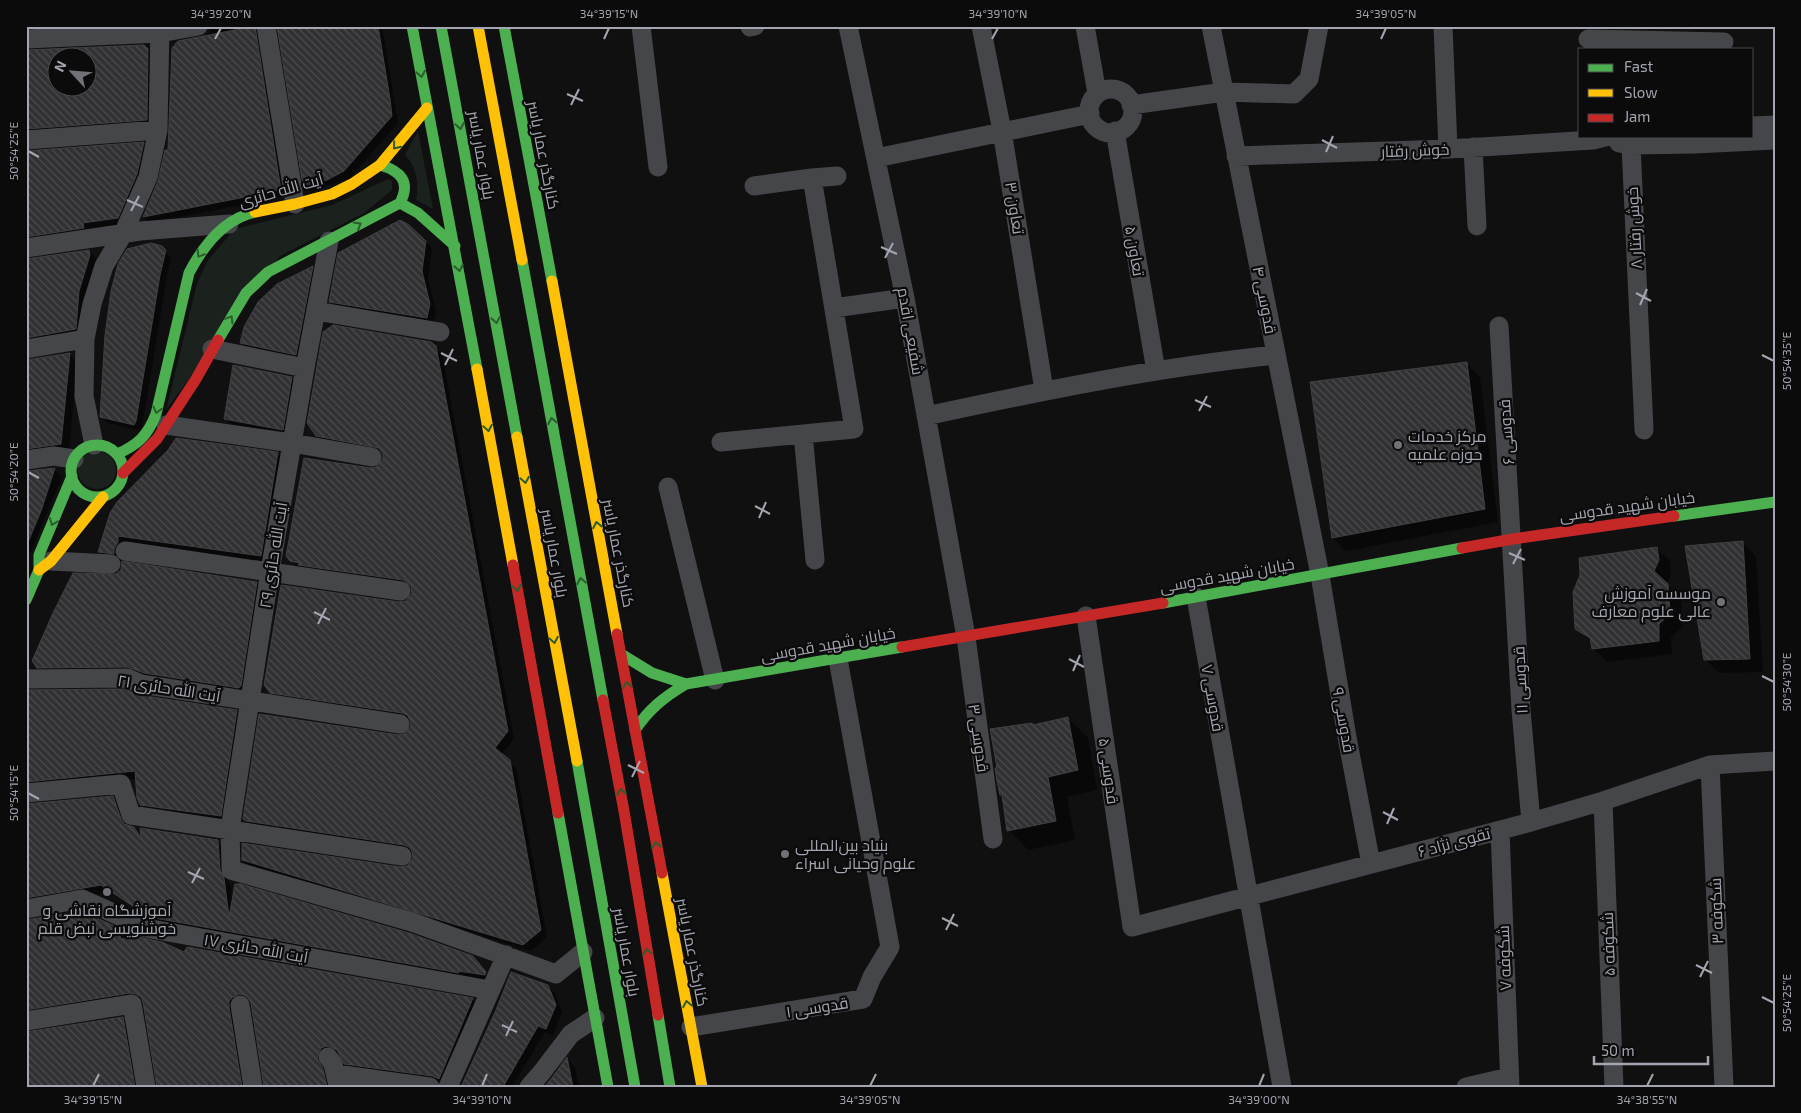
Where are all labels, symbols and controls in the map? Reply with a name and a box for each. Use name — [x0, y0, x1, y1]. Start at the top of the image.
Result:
text: 34°39'20"N — [190, 6, 252, 20]
text: 34°39'15"N — [580, 6, 638, 20]
text: 34°39'10"N — [968, 6, 1028, 20]
text: 34°39'05"N — [1356, 6, 1416, 20]
north arrow — [48, 48, 98, 98]
legend — [1578, 48, 1754, 138]
text: Fast — [1624, 57, 1654, 75]
text: N — [50, 58, 70, 74]
one-way arrow — [416, 70, 426, 79]
text: Slow — [1624, 83, 1658, 101]
street label: کنارگذر عمار یاسر — [523, 98, 564, 211]
text: Jam — [1624, 107, 1650, 125]
street label: بلوار عمار یاسر — [464, 108, 500, 201]
one-way arrow — [454, 121, 464, 130]
text: 50°54'25"E — [6, 122, 20, 180]
street label: خوش رفتار — [1379, 139, 1450, 162]
one-way arrow — [393, 140, 402, 149]
street label: آیت الله حائری — [236, 168, 326, 213]
street label: تعاون ۳ — [1000, 180, 1029, 237]
street label: خوش رفتار ۸ — [1622, 186, 1647, 270]
one-way arrow — [353, 222, 362, 232]
street label: تعاون ۵ — [1120, 224, 1149, 279]
one-way arrow — [196, 249, 206, 258]
one-way arrow — [454, 264, 464, 272]
street label: قدوسی ۴ — [1248, 264, 1281, 336]
street label: شفیعی اقدم — [891, 286, 929, 377]
one-way arrow — [223, 315, 233, 324]
one-way arrow — [490, 316, 500, 324]
text: 50°54'35"E — [1779, 332, 1793, 390]
street label: قدوسی ۶ — [1494, 399, 1519, 465]
one-way arrow — [152, 405, 162, 414]
one-way arrow — [547, 417, 557, 425]
one-way arrow — [483, 423, 493, 432]
place label: مرکز خدمات حوزه علمیه — [1408, 426, 1487, 464]
marker: مرکز خدمات حوزه علمیه — [1392, 439, 1404, 451]
text: 50°54'20"E — [6, 442, 20, 502]
one-way arrow — [519, 475, 530, 484]
street label: خیابان شهید قدوسی — [1558, 487, 1696, 526]
street label: کنارگذر عمار یاسر — [598, 496, 639, 609]
street label: آیت الله حائری ۲۹ — [255, 500, 292, 610]
street label: بلوار عمار یاسر — [537, 506, 573, 599]
one-way arrow — [49, 517, 59, 525]
one-way arrow — [592, 521, 603, 530]
street label: خیابان شهید قدوسی — [1158, 553, 1296, 598]
one-way arrow — [577, 576, 587, 585]
one-way arrow — [512, 583, 522, 592]
place label: موسسه آموزش عالی علوم معارف — [1592, 583, 1711, 623]
marker: موسسه آموزش عالی علوم معارف — [1715, 596, 1727, 608]
street label: خیابان شهید قدوسی — [759, 622, 897, 667]
one-way arrow — [549, 635, 559, 644]
street label: قدوسی ۱۱ — [1508, 646, 1533, 714]
text: 50°54'30"E — [1779, 652, 1793, 712]
street label: قدوسی ۷ — [1196, 663, 1229, 733]
street label: آیت الله حائری ۲۱ — [116, 670, 223, 707]
one-way arrow — [622, 681, 632, 689]
street label: قدوسی ۹ — [1327, 686, 1360, 755]
street label: قدوسی ۳ — [963, 703, 994, 774]
street label: قدوسی ۵ — [1093, 737, 1124, 806]
text: 50°54'15"E — [6, 764, 20, 821]
one-way arrow — [616, 788, 626, 797]
street label: تقوی نژاد ۶ — [1416, 823, 1493, 862]
place label: بنیاد بین‌المللی علوم وحیانی اسراء — [795, 835, 916, 875]
one-way arrow — [652, 840, 662, 849]
marker: بنیاد بین‌المللی علوم وحیانی اسراء — [779, 848, 791, 860]
street label: شکوفه ۳ — [1705, 877, 1727, 945]
marker: آموزشگاه نقاشی و خوشنویسی نبض قلم — [101, 886, 113, 898]
street label: کنارگذر عمار یاسر — [672, 895, 713, 1008]
place label: آموزشگاه نقاشی و خوشنویسی نبض قلم — [38, 900, 176, 940]
street label: بلوار عمار یاسر — [609, 905, 645, 998]
street label: شکوفه ۵ — [1597, 912, 1619, 976]
street label: شکوفه ۷ — [1493, 925, 1515, 991]
street label: آیت الله حائری ۱۷ — [202, 929, 310, 968]
one-way arrow — [643, 948, 653, 957]
text: 50°54'25"E — [1779, 974, 1793, 1032]
street label: قدوسی ۱ — [784, 992, 850, 1023]
one-way arrow — [682, 1000, 692, 1009]
scale bar — [1594, 1033, 1707, 1065]
text: 50 m — [1601, 1041, 1635, 1059]
text: 34°39'15"N — [64, 1092, 122, 1106]
text: 34°39'10"N — [452, 1092, 512, 1106]
text: 34°39'05"N — [840, 1092, 900, 1106]
text: 34°39'00"N — [1228, 1092, 1290, 1106]
text: 34°38'55"N — [1617, 1092, 1677, 1106]

